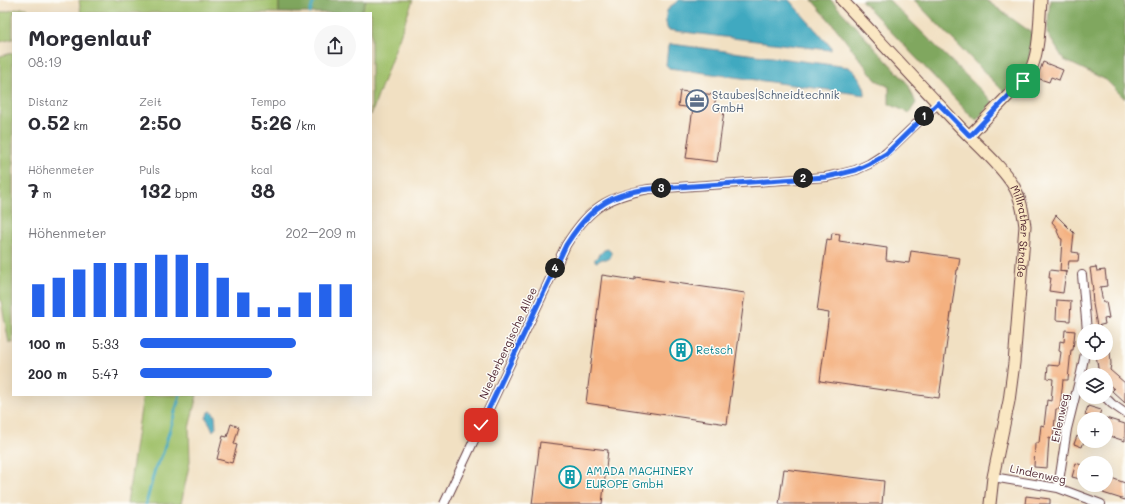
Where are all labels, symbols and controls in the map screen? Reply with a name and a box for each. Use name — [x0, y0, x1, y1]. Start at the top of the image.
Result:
text: Morgenlauf — [28, 23, 151, 52]
button: share — [314, 25, 356, 67]
text: 08:19 — [28, 53, 61, 70]
pin — [1006, 64, 1040, 98]
icon: arrive — [1012, 70, 1034, 92]
place label: Staubes|Schneidtechnik GmbH — [712, 87, 840, 115]
office icon: Staubes|Schneidtechnik GmbH — [684, 88, 710, 114]
text: Distanz — [28, 94, 68, 109]
text: Zeit — [139, 94, 162, 109]
text: Tempo — [251, 94, 286, 109]
pin: 1 — [914, 106, 934, 126]
text: 1 — [922, 108, 926, 123]
text: 0.52 — [28, 109, 70, 135]
text: 2:50 — [139, 109, 181, 135]
text: 5:26 — [251, 109, 292, 135]
text: km — [70, 118, 88, 133]
text: /km — [292, 118, 316, 133]
text: Höhenmeter — [28, 162, 94, 177]
text: Puls — [139, 162, 160, 177]
text: kcal — [251, 162, 273, 177]
pin: 2 — [793, 168, 813, 188]
text: 2 — [800, 170, 806, 185]
text: 7 — [28, 177, 39, 203]
text: 132 — [139, 177, 171, 203]
text: 38 — [251, 177, 275, 203]
pin: 3 — [651, 178, 671, 198]
text: 3 — [658, 180, 664, 195]
street label: Millrather Straße — [1007, 182, 1033, 279]
text: m — [39, 186, 51, 201]
text: bpm — [171, 186, 197, 201]
text: Höhenmeter — [28, 224, 106, 241]
text: 202–209 m — [285, 224, 356, 241]
pin: 4 — [545, 258, 565, 278]
text: 4 — [552, 260, 558, 275]
street label: Niederbergische Allee — [475, 284, 540, 401]
map controls — [1077, 324, 1113, 492]
button: locate — [1077, 324, 1113, 360]
text: 100 m — [28, 335, 65, 352]
text: 5:33 — [92, 335, 119, 352]
building icon: Retsch — [668, 337, 694, 363]
place label: Retsch — [696, 342, 733, 357]
text: 200 m — [28, 365, 67, 382]
text: 5:47 — [92, 365, 118, 382]
button: layers — [1077, 368, 1113, 404]
street label: Erlenweg — [1047, 392, 1072, 444]
pin — [464, 408, 498, 442]
button: + — [1077, 412, 1113, 448]
icon: check — [470, 414, 492, 436]
button: − — [1077, 456, 1113, 492]
street label: Lindenweg — [1009, 460, 1067, 487]
place label: AMADA MACHINERY EUROPE GmbH — [586, 463, 694, 491]
building icon: AMADA MACHINERY EUROPE GmbH — [557, 464, 583, 490]

